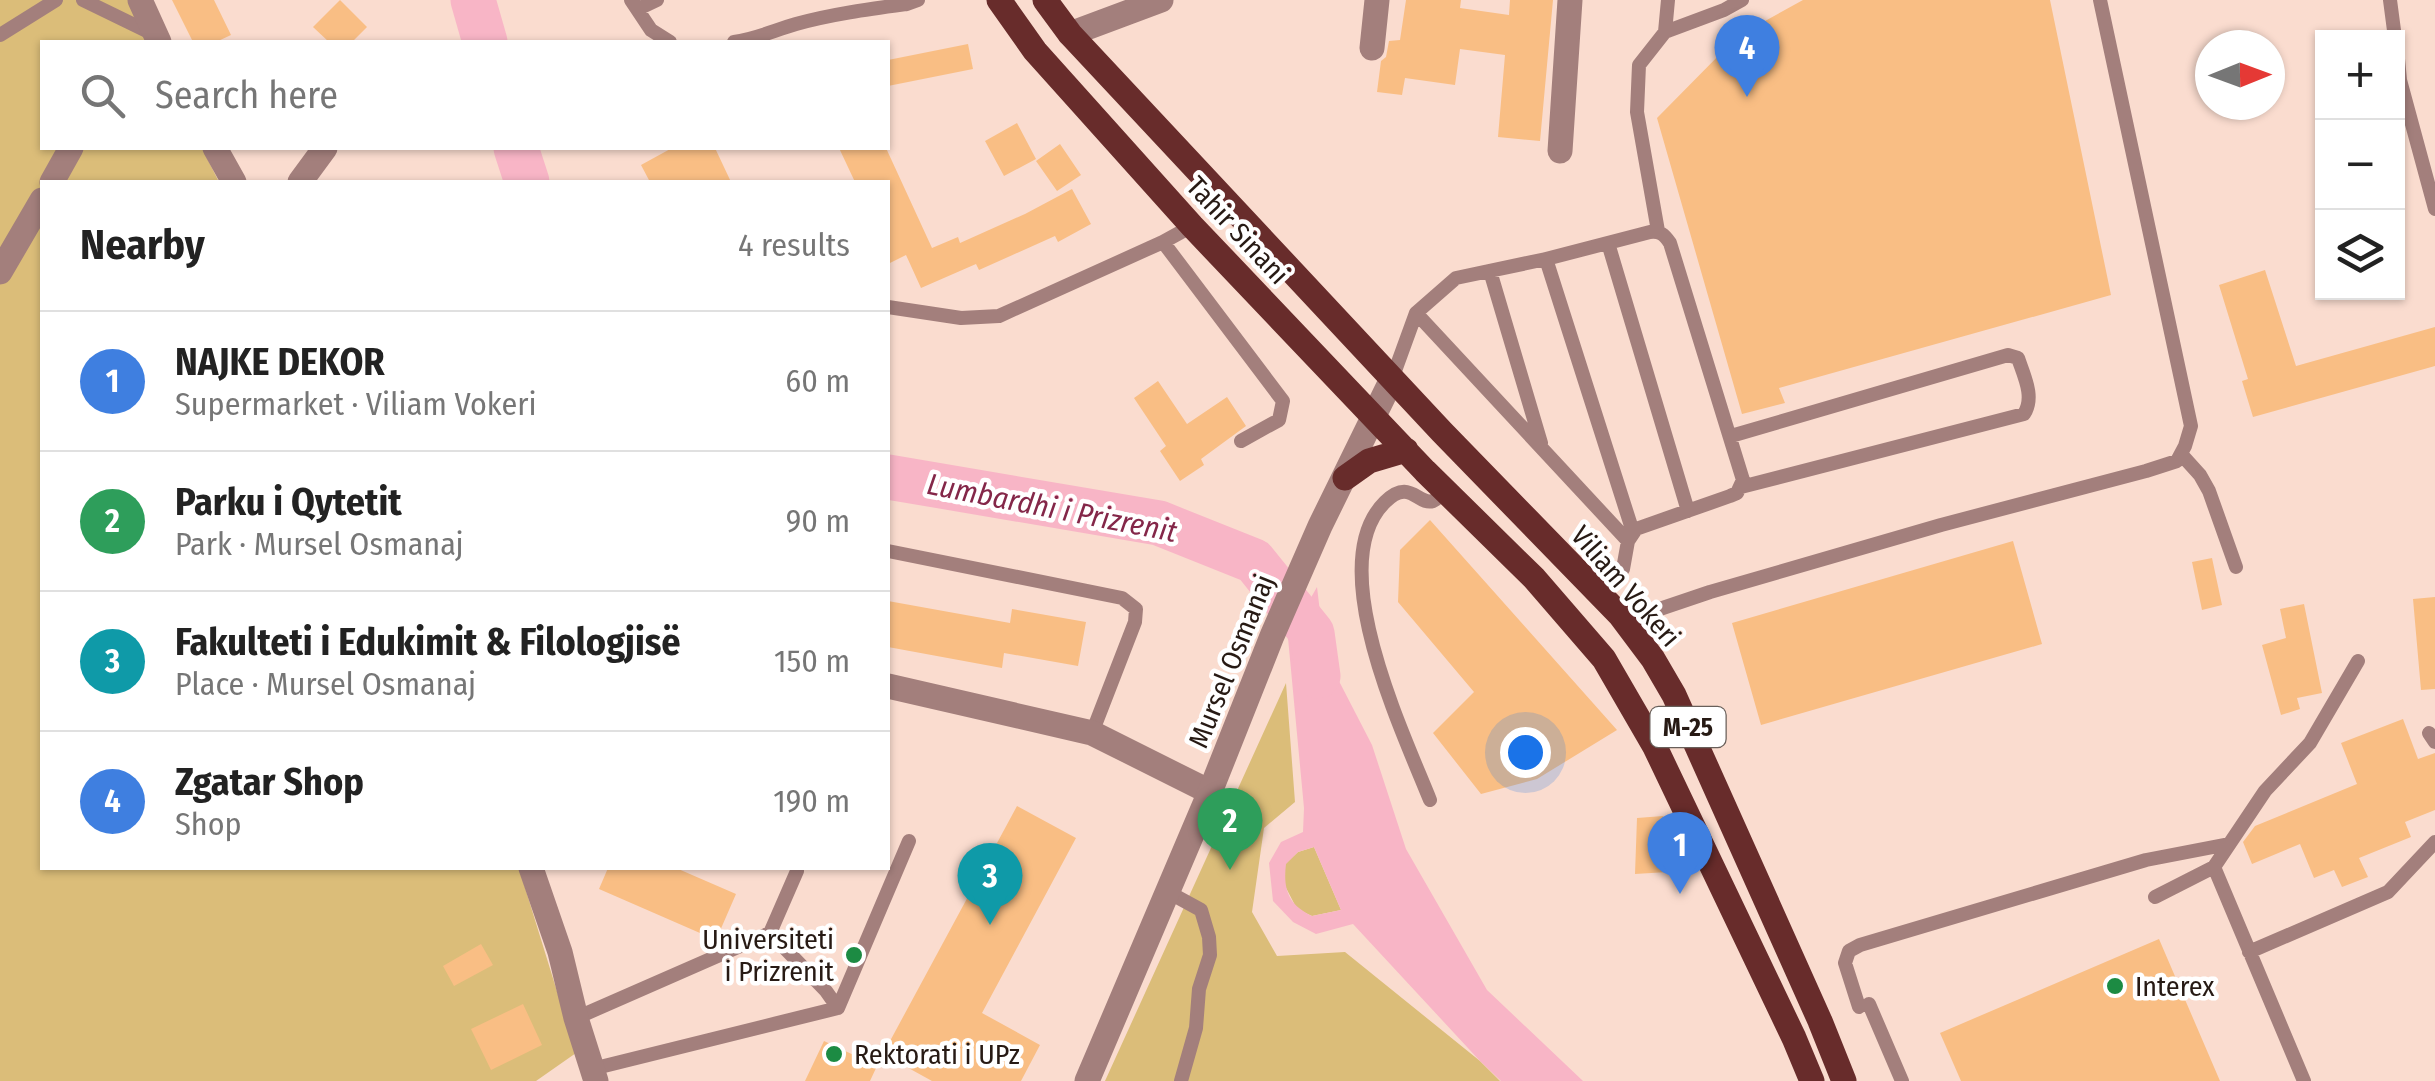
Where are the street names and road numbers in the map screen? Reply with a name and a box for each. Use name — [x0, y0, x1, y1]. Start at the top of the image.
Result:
street label: Tahir Sinani — [1180, 170, 1296, 291]
street label: Viliam Vokeri — [1564, 519, 1687, 654]
street label: Mursel Osmanaj — [1182, 570, 1281, 753]
road number: M-25 — [1650, 707, 1726, 747]

